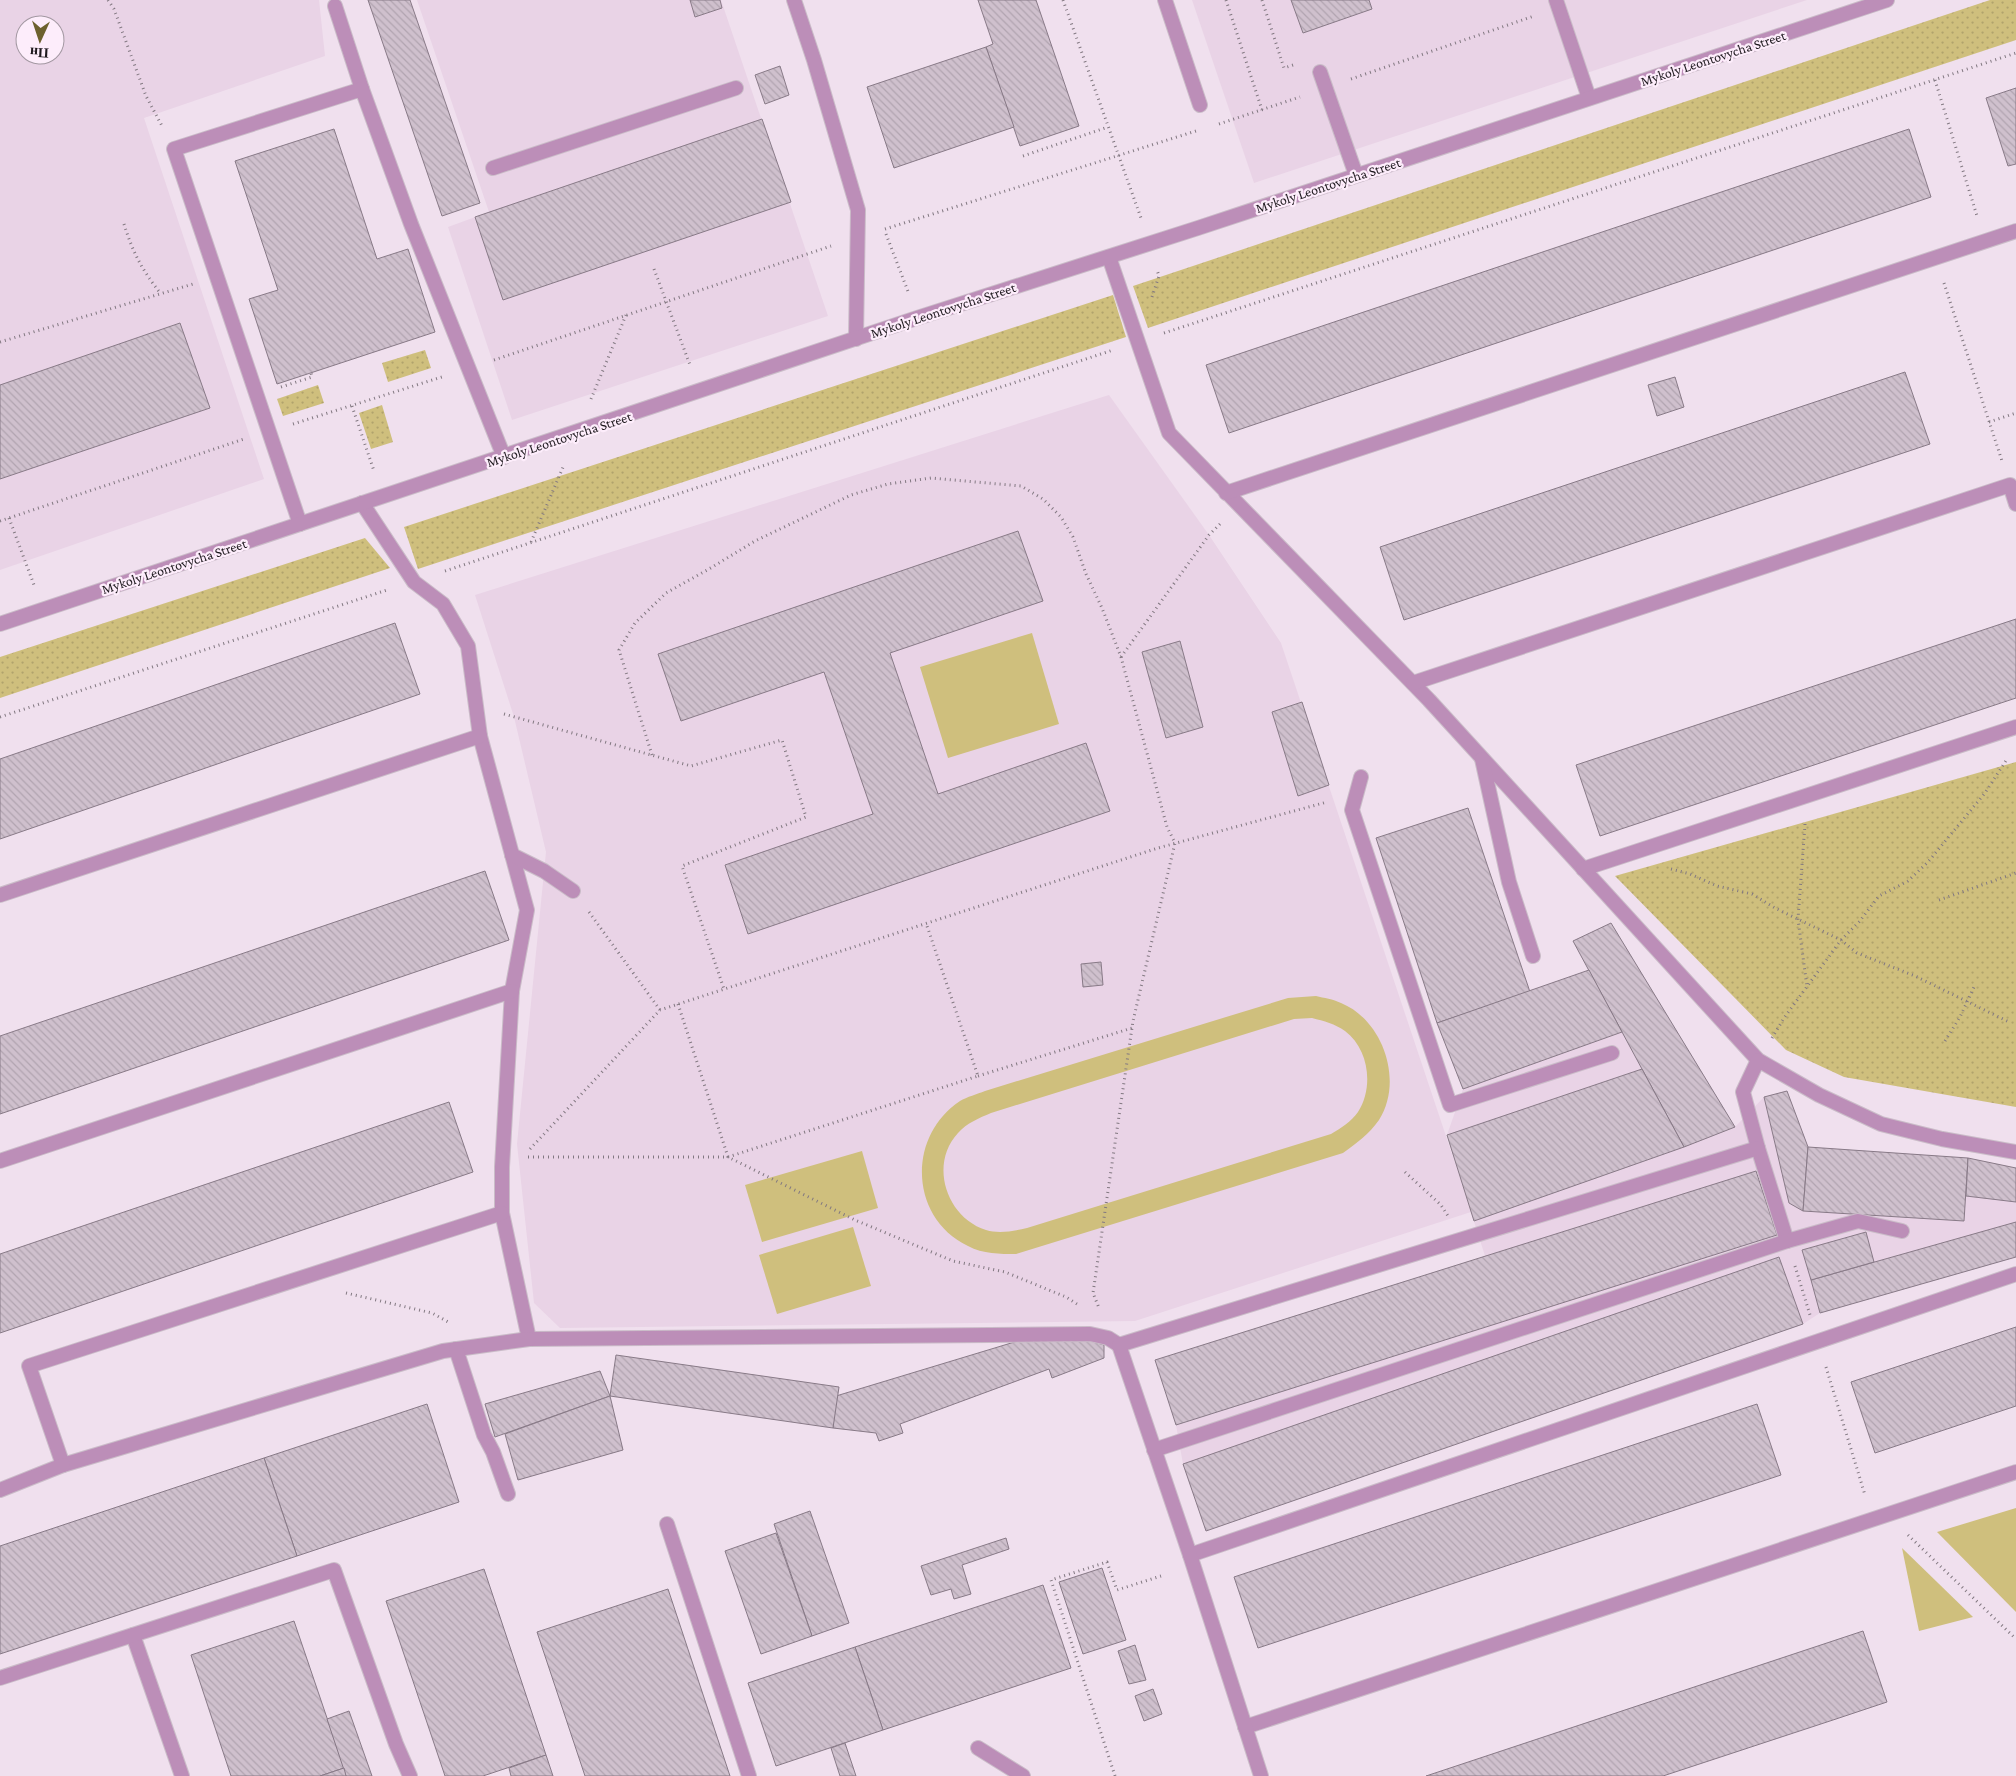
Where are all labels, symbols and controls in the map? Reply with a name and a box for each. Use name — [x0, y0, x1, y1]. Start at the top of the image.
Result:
north arrow — [15, 15, 65, 65]
street label: Mykoly Leontovycha Street — [1638, 27, 1788, 89]
text: Пн — [29, 44, 49, 61]
street label: Mykoly Leontovycha Street — [1253, 154, 1403, 216]
street label: Mykoly Leontovycha Street — [868, 279, 1018, 341]
street label: Mykoly Leontovycha Street — [484, 408, 634, 470]
street label: Mykoly Leontovycha Street — [99, 535, 249, 597]

